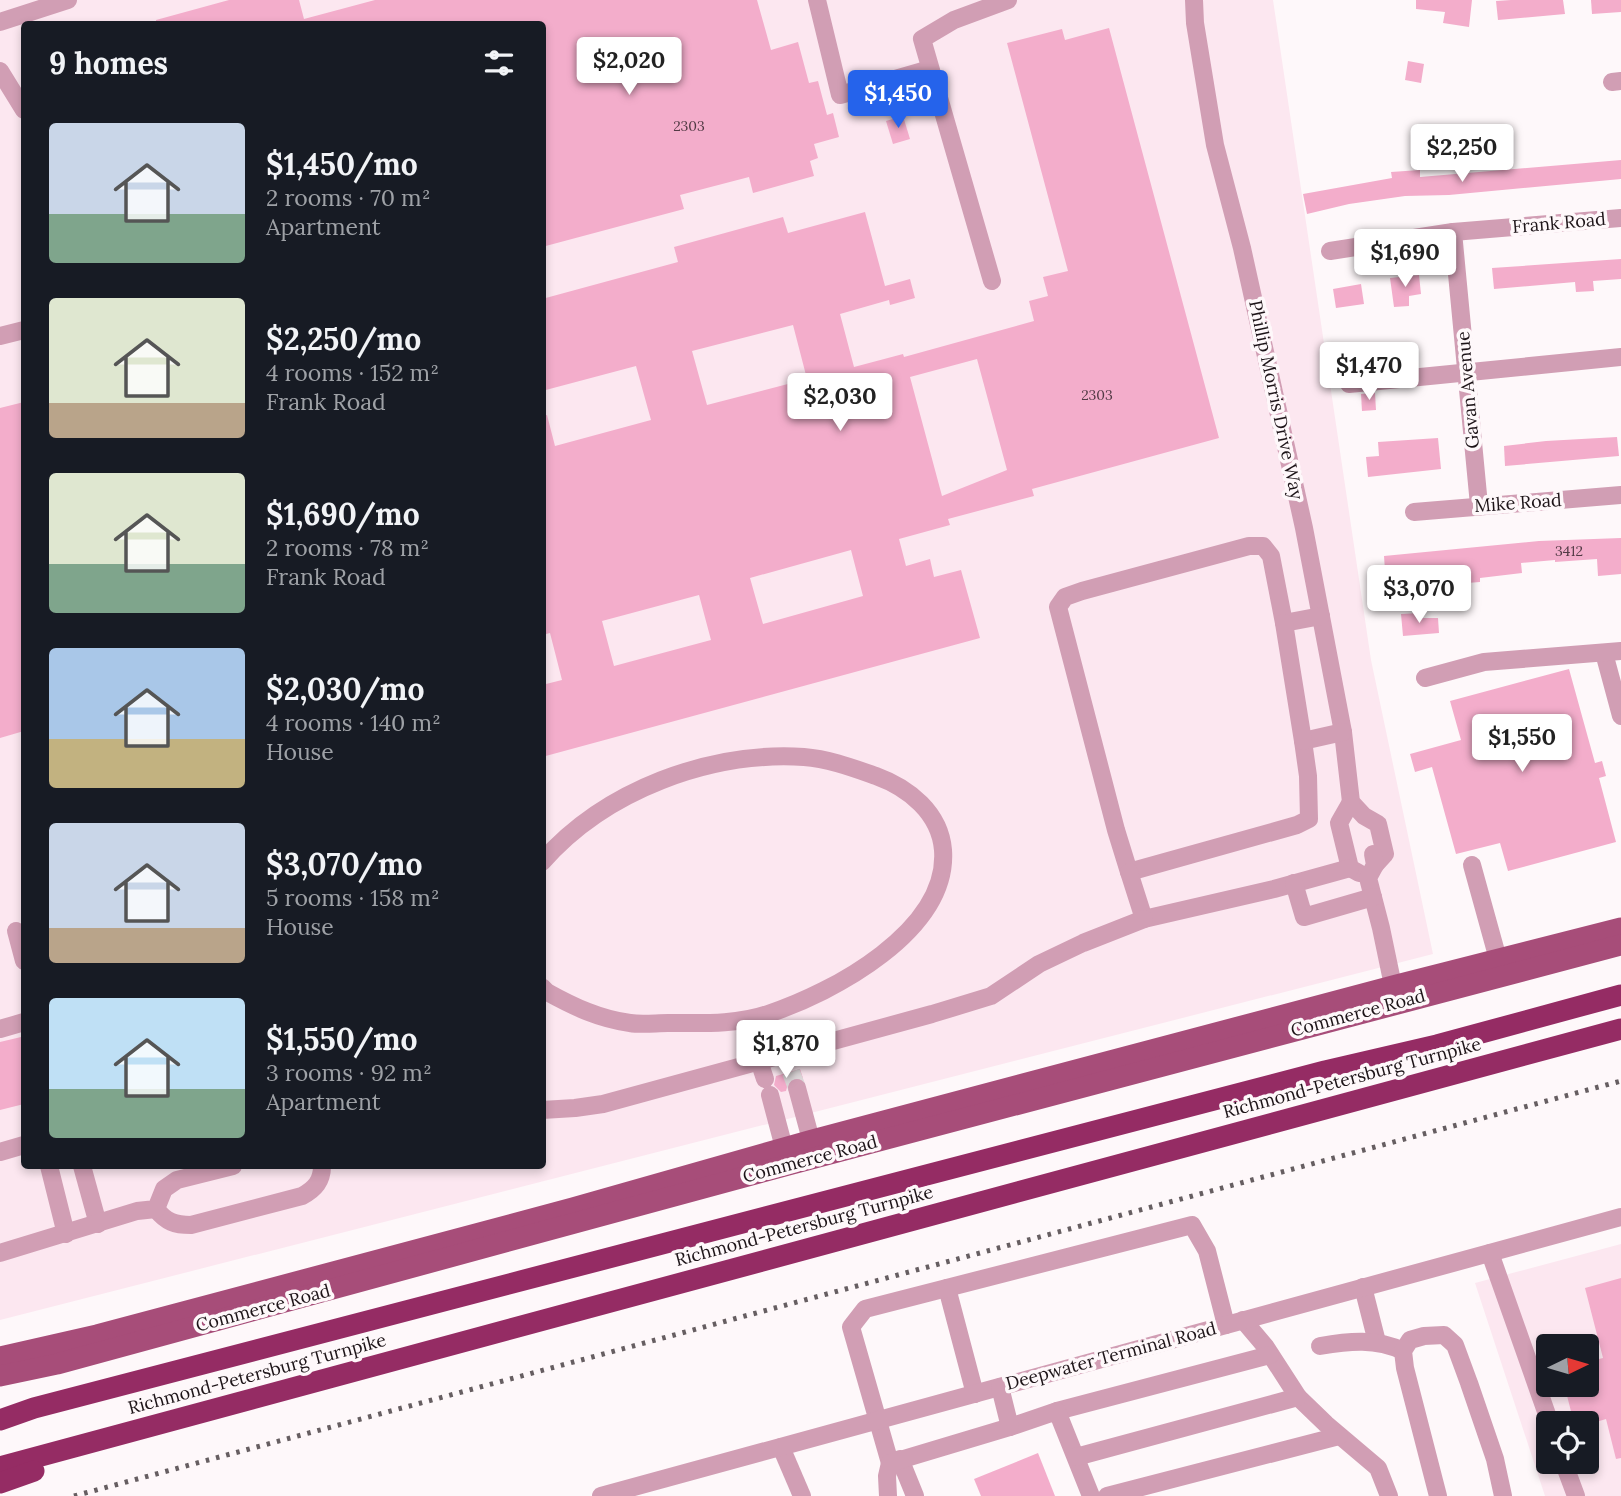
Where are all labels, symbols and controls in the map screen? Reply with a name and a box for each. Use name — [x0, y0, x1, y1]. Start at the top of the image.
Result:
pin: $2,020 — [572, 38, 686, 97]
text: 9 homes — [49, 44, 168, 82]
icon: filters — [480, 44, 518, 82]
text: $2,020 — [593, 45, 665, 74]
pin: $1,450 — [841, 71, 955, 130]
text: $1,450 — [864, 78, 932, 107]
house number: 2303 — [673, 117, 705, 135]
pin: $2,250 — [1405, 124, 1519, 184]
text: $2,250 — [1427, 132, 1497, 161]
text: $1,450/mo — [266, 145, 418, 183]
icon: home — [105, 151, 189, 235]
text: 2 rooms · 70 m² — [266, 183, 431, 212]
street label: Frank Road — [1511, 207, 1607, 238]
text: Apartment — [266, 212, 381, 241]
pin: $1,690 — [1348, 230, 1462, 289]
text: $1,690 — [1370, 237, 1440, 266]
street label: Phillip Morris Drive Way — [1244, 298, 1309, 502]
text: $2,250/mo — [266, 320, 421, 358]
icon: home — [105, 326, 189, 410]
street label: Gavan Avenue — [1451, 330, 1484, 450]
pin: $1,470 — [1312, 342, 1426, 402]
text: $1,470 — [1336, 350, 1402, 379]
text: 4 rooms · 152 m² — [266, 358, 439, 387]
pin: $2,030 — [783, 374, 897, 433]
text: $2,030 — [803, 381, 877, 410]
house number: 2303 — [1081, 386, 1113, 404]
text: Frank Road — [266, 387, 386, 416]
street label: Mike Road — [1474, 488, 1563, 517]
text: $1,690/mo — [266, 495, 420, 533]
icon: home — [105, 501, 189, 585]
text: 2 rooms · 78 m² — [266, 533, 429, 562]
house number: 3412 — [1555, 542, 1583, 560]
text: Frank Road — [266, 562, 386, 591]
pin: $3,070 — [1362, 566, 1476, 625]
text: $3,070 — [1383, 573, 1455, 602]
text: $2,030/mo — [266, 670, 424, 708]
icon: home — [105, 676, 189, 760]
text: 4 rooms · 140 m² — [266, 708, 441, 737]
pin: $1,550 — [1465, 714, 1579, 774]
text: $1,550 — [1488, 722, 1556, 751]
text: House — [266, 737, 334, 766]
text: $3,070/mo — [266, 845, 422, 883]
icon: home — [105, 851, 189, 935]
text: 5 rooms · 158 m² — [266, 883, 440, 912]
text: House — [266, 912, 334, 941]
street label: Commerce Road — [1288, 983, 1428, 1042]
text: $1,550/mo — [266, 1020, 418, 1058]
pin: $1,870 — [729, 1020, 843, 1080]
icon: home — [105, 1026, 189, 1110]
text: $1,870 — [752, 1028, 820, 1057]
street label: Richmond-Petersburg Turnpike — [1220, 1032, 1484, 1123]
text: 3 rooms · 92 m² — [266, 1058, 432, 1087]
text: Apartment — [266, 1087, 381, 1116]
street label: Commerce Road — [740, 1129, 880, 1188]
street label: Richmond-Petersburg Turnpike — [672, 1180, 936, 1271]
street label: Commerce Road — [193, 1278, 333, 1337]
street label: Deepwater Terminal Road — [1003, 1316, 1219, 1395]
street label: Richmond-Petersburg Turnpike — [125, 1328, 389, 1419]
north arrow — [1536, 1334, 1600, 1396]
map controls — [1536, 1334, 1599, 1474]
button: locate — [1536, 1411, 1599, 1474]

